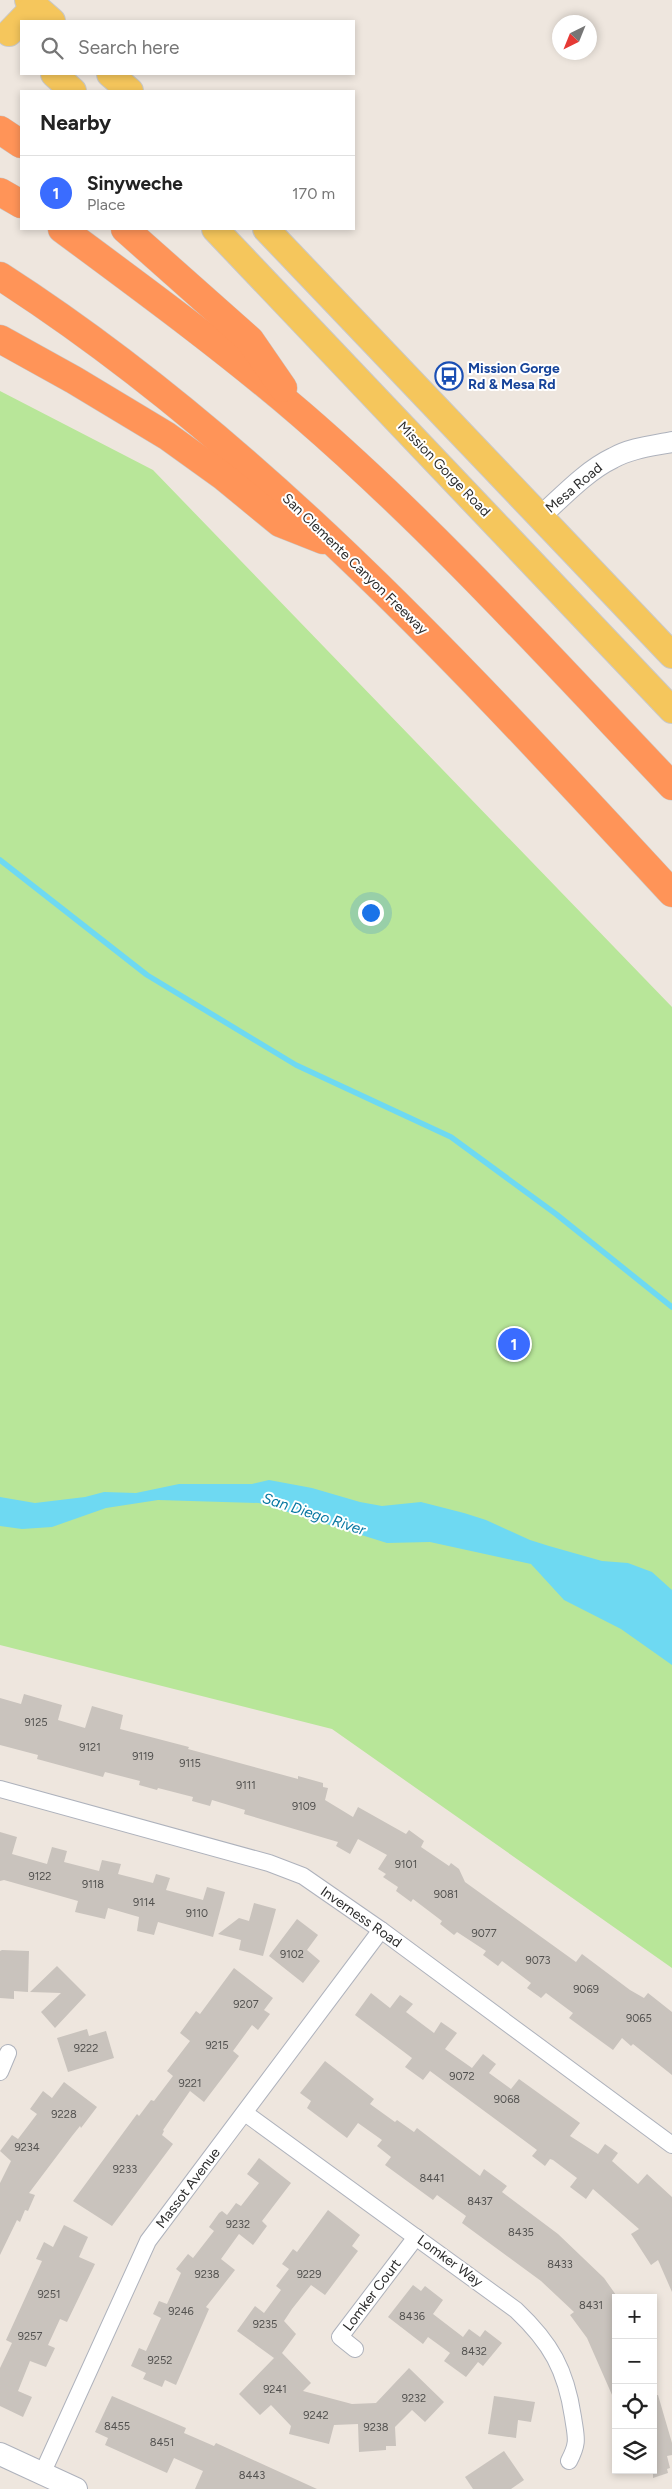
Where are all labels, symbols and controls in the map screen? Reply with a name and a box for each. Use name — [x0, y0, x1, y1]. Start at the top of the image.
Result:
north arrow — [552, 15, 597, 60]
search box — [20, 20, 355, 75]
icon: search — [38, 34, 66, 62]
text: Search here — [78, 36, 180, 59]
text: Nearby — [40, 110, 111, 135]
text: Sinyweche — [87, 172, 183, 195]
text: 1 — [53, 184, 59, 203]
text: 170 m — [292, 184, 335, 203]
text: Place — [87, 195, 125, 214]
place label: Mission Gorge Rd & Mesa Rd — [468, 360, 560, 393]
bus stop icon: Mission Gorge Rd & Mesa Rd — [434, 361, 464, 391]
street label: Mission Gorge Road — [394, 418, 494, 520]
street label: Mesa Road — [542, 459, 606, 517]
street label: San Clemente Canyon Freeway — [279, 490, 432, 638]
your location — [358, 900, 384, 926]
pin: 1 — [498, 1325, 530, 1363]
water label: San Diego River — [260, 1489, 369, 1539]
house number: 9125 — [24, 1716, 48, 1729]
house number: 9121 — [79, 1741, 101, 1754]
house number: 9119 — [132, 1750, 154, 1763]
house number: 9115 — [179, 1757, 201, 1770]
house number: 9111 — [236, 1779, 256, 1792]
house number: 9109 — [292, 1800, 316, 1813]
house number: 9101 — [395, 1858, 417, 1871]
house number: 9122 — [28, 1870, 52, 1883]
house number: 9118 — [82, 1878, 104, 1891]
street label: Inverness Road — [317, 1883, 405, 1951]
house number: 9081 — [434, 1888, 458, 1901]
house number: 9114 — [133, 1896, 155, 1909]
house number: 9110 — [186, 1907, 208, 1920]
house number: 9077 — [471, 1927, 497, 1940]
house number: 9102 — [280, 1948, 304, 1961]
house number: 9073 — [525, 1954, 551, 1967]
house number: 9069 — [573, 1983, 599, 1996]
house number: 9207 — [233, 1998, 259, 2011]
house number: 9065 — [626, 2012, 652, 2025]
house number: 9215 — [205, 2039, 229, 2052]
house number: 9222 — [74, 2042, 98, 2055]
house number: 9072 — [449, 2070, 475, 2083]
house number: 9221 — [178, 2077, 202, 2090]
house number: 9068 — [494, 2093, 520, 2106]
house number: 9228 — [51, 2108, 77, 2121]
house number: 9234 — [14, 2141, 40, 2154]
street label: Massot Avenue — [152, 2144, 224, 2232]
house number: 9233 — [113, 2163, 137, 2176]
house number: 8441 — [420, 2172, 444, 2185]
house number: 8437 — [467, 2195, 493, 2208]
house number: 9232 — [226, 2218, 250, 2231]
house number: 8435 — [508, 2226, 534, 2239]
street label: Lomker Way — [414, 2231, 487, 2291]
street label: Lomker Court — [339, 2256, 405, 2334]
house number: 8433 — [547, 2258, 573, 2271]
house number: 9238 — [194, 2268, 220, 2281]
house number: 9229 — [297, 2268, 321, 2281]
house number: 9251 — [37, 2288, 61, 2301]
map controls — [612, 2294, 657, 2474]
button: + — [612, 2294, 657, 2339]
house number: 8431 — [579, 2299, 603, 2312]
house number: 9246 — [168, 2305, 194, 2318]
house number: 8436 — [399, 2310, 425, 2323]
house number: 9235 — [253, 2318, 277, 2331]
house number: 9257 — [18, 2330, 42, 2343]
button: − — [612, 2339, 657, 2384]
house number: 8432 — [461, 2345, 487, 2358]
house number: 9252 — [148, 2354, 172, 2367]
house number: 9241 — [263, 2383, 287, 2396]
button: locate — [612, 2384, 657, 2429]
house number: 9232 — [402, 2392, 426, 2405]
house number: 9242 — [303, 2409, 329, 2422]
house number: 8455 — [104, 2420, 130, 2433]
house number: 9238 — [363, 2421, 389, 2434]
button: layers — [612, 2429, 657, 2474]
house number: 8451 — [150, 2436, 174, 2449]
house number: 8443 — [239, 2469, 265, 2482]

